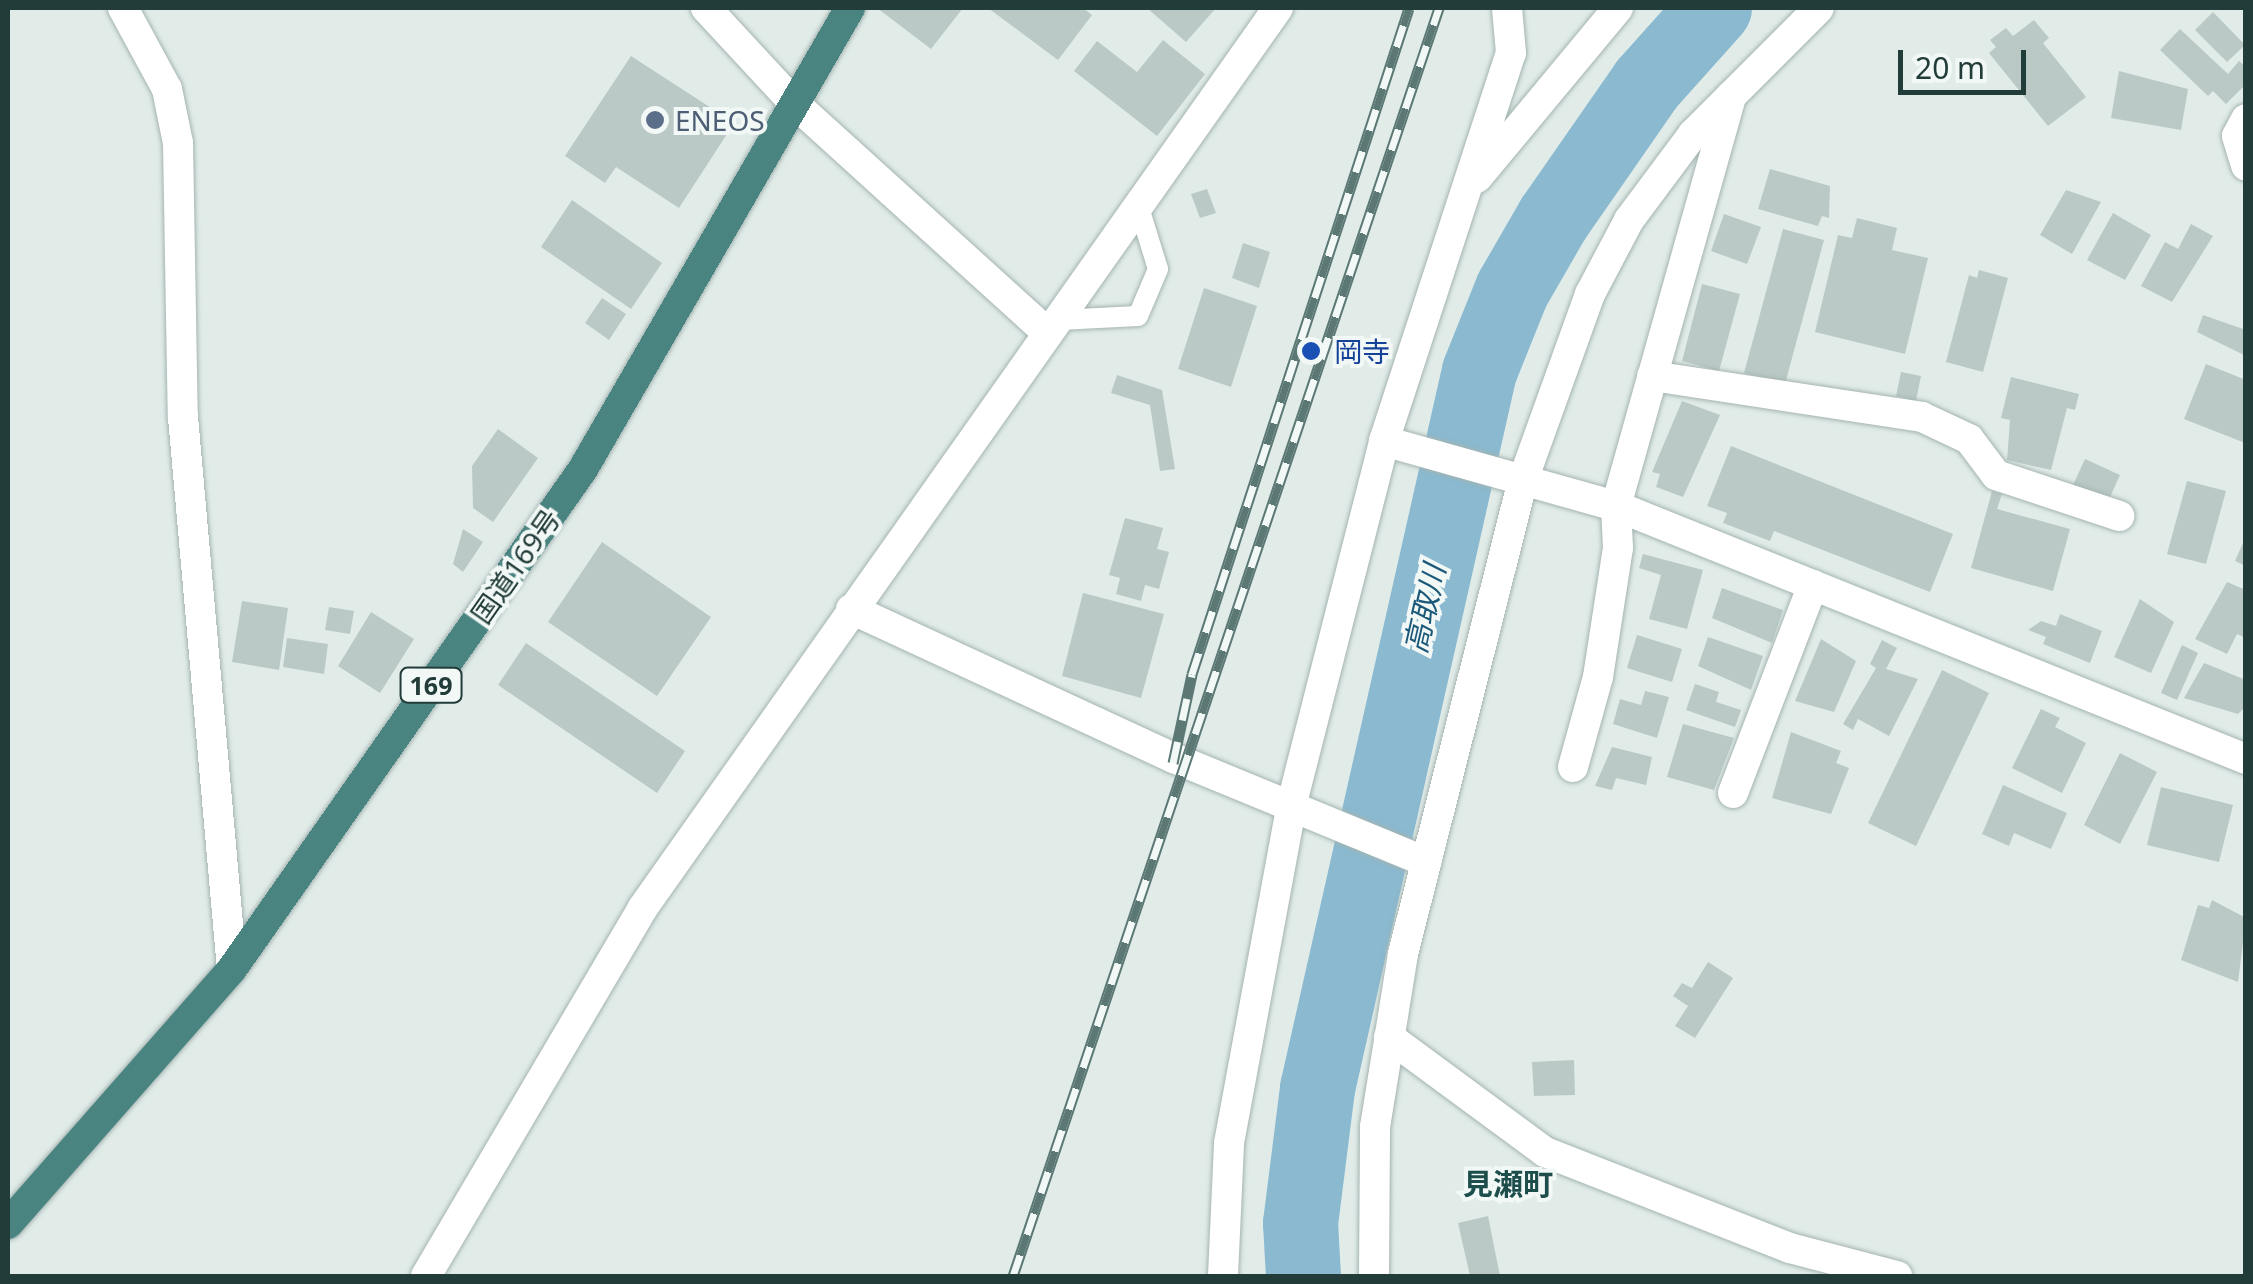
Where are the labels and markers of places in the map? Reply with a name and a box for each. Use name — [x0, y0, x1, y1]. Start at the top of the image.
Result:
place label: ENEOS — [675, 103, 765, 137]
marker: ENEOS — [644, 109, 666, 131]
place label: 岡寺 — [1334, 334, 1390, 368]
marker: 岡寺 — [1298, 338, 1324, 364]

